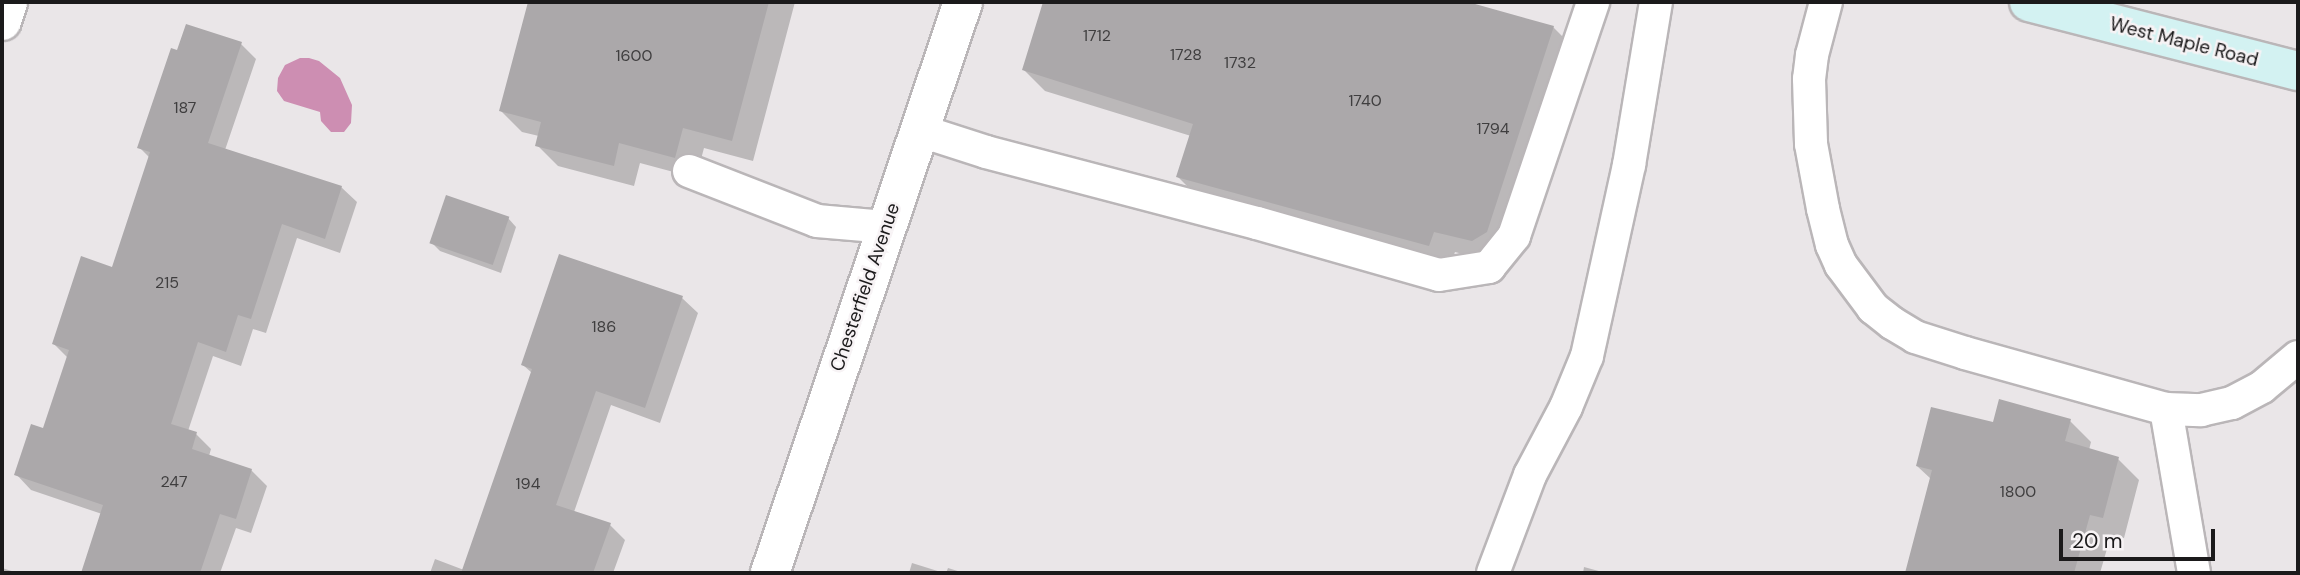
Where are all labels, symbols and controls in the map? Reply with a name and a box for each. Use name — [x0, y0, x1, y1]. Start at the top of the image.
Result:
street label: West Maple Road — [2107, 13, 2261, 71]
house number: 1712 — [1083, 26, 1111, 46]
house number: 1728 — [1170, 45, 1202, 65]
house number: 1600 — [616, 46, 652, 66]
house number: 1732 — [1224, 53, 1256, 73]
house number: 1740 — [1348, 91, 1382, 111]
house number: 187 — [174, 98, 196, 118]
house number: 1794 — [1477, 119, 1509, 139]
street label: Chesterfield Avenue — [825, 200, 905, 374]
house number: 215 — [155, 273, 179, 293]
house number: 186 — [592, 317, 616, 337]
house number: 247 — [160, 472, 188, 492]
house number: 194 — [516, 474, 540, 494]
house number: 1800 — [2000, 482, 2036, 502]
scale bar — [2062, 516, 2218, 560]
text: 20 m — [2072, 527, 2123, 555]

